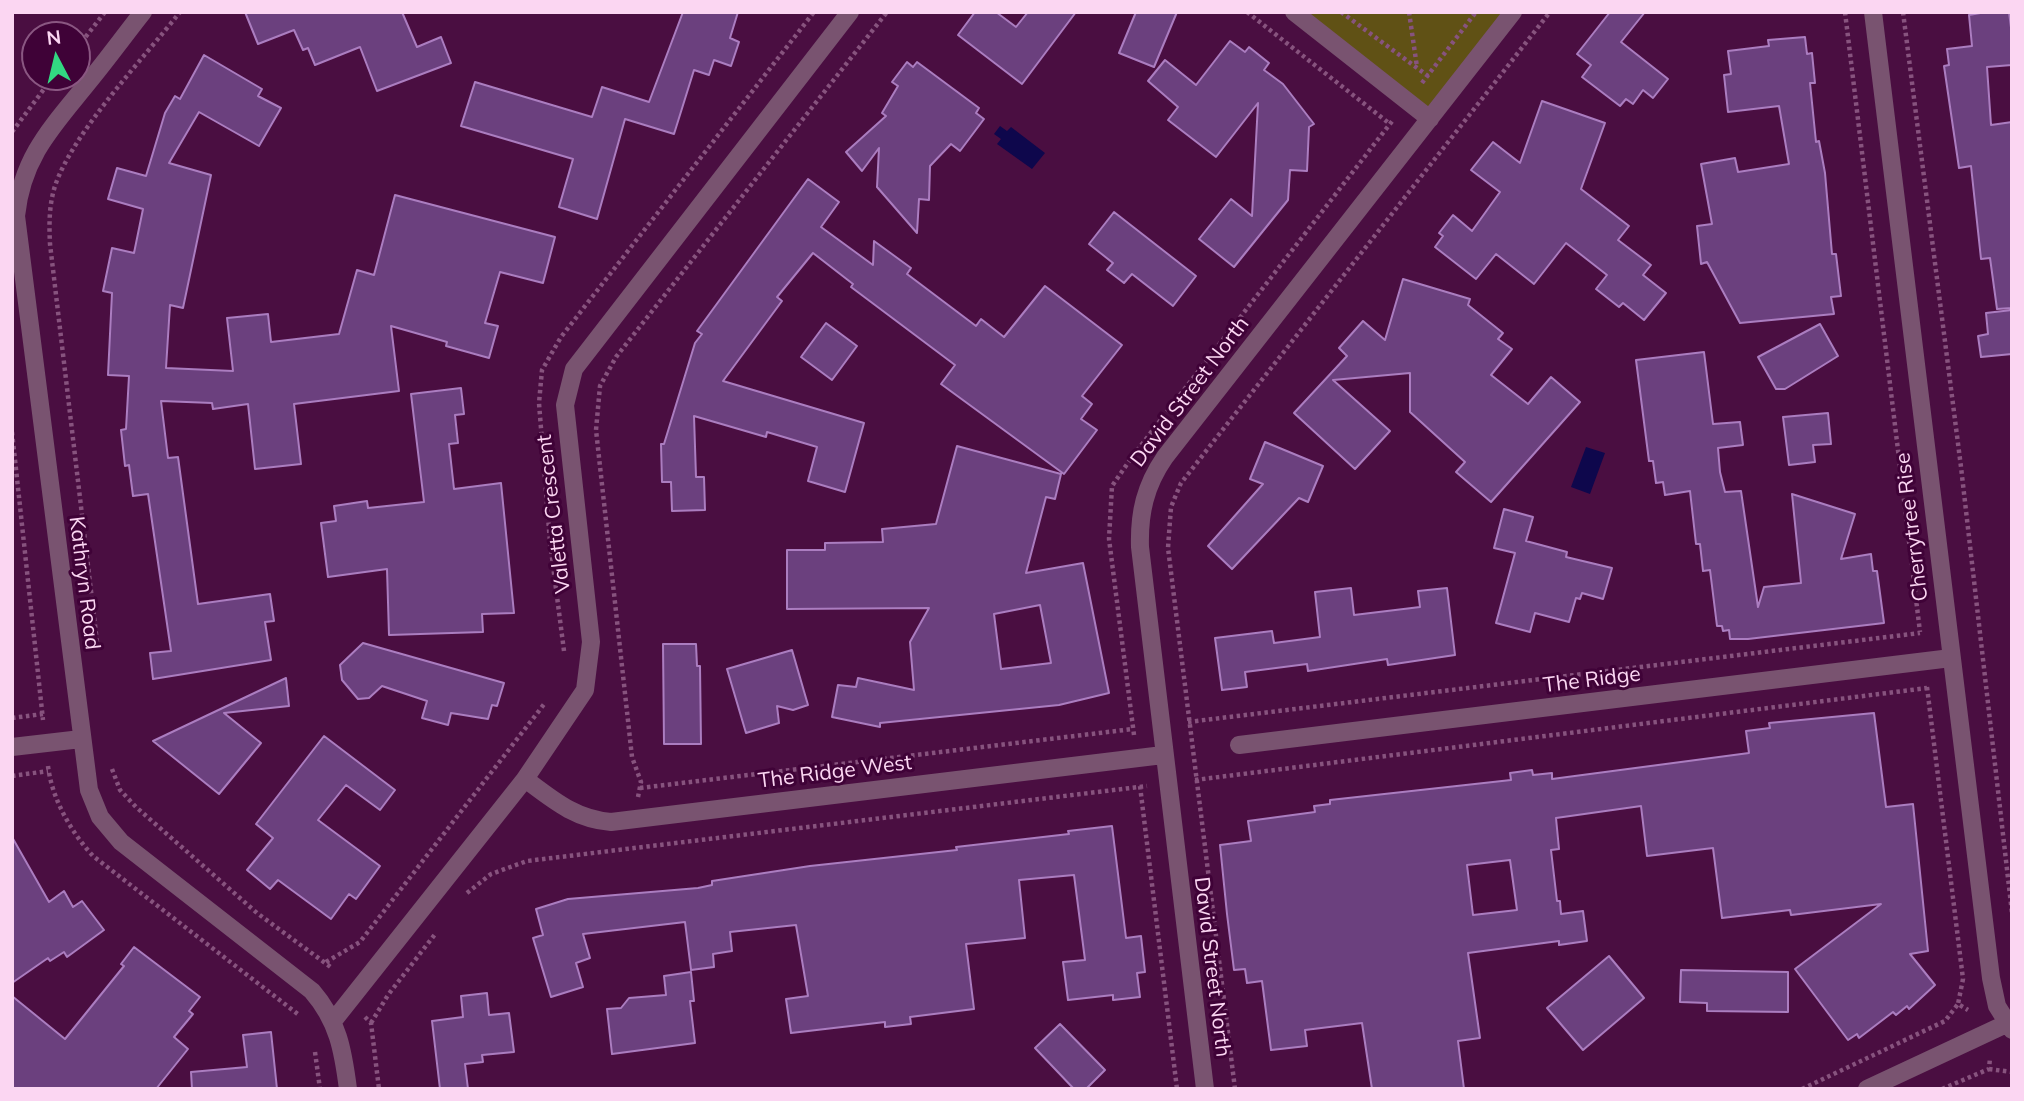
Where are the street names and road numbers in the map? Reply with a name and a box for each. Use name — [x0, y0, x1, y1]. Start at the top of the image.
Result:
street label: David Street North — [1125, 312, 1255, 472]
street label: Valetta Crescent — [532, 433, 576, 595]
street label: Cherrytree Rise — [1890, 451, 1934, 603]
street label: Kathryn Road — [63, 515, 105, 651]
street label: The Ridge — [1542, 662, 1642, 698]
street label: The Ridge West — [757, 750, 913, 794]
street label: David Street North — [1188, 875, 1236, 1059]

